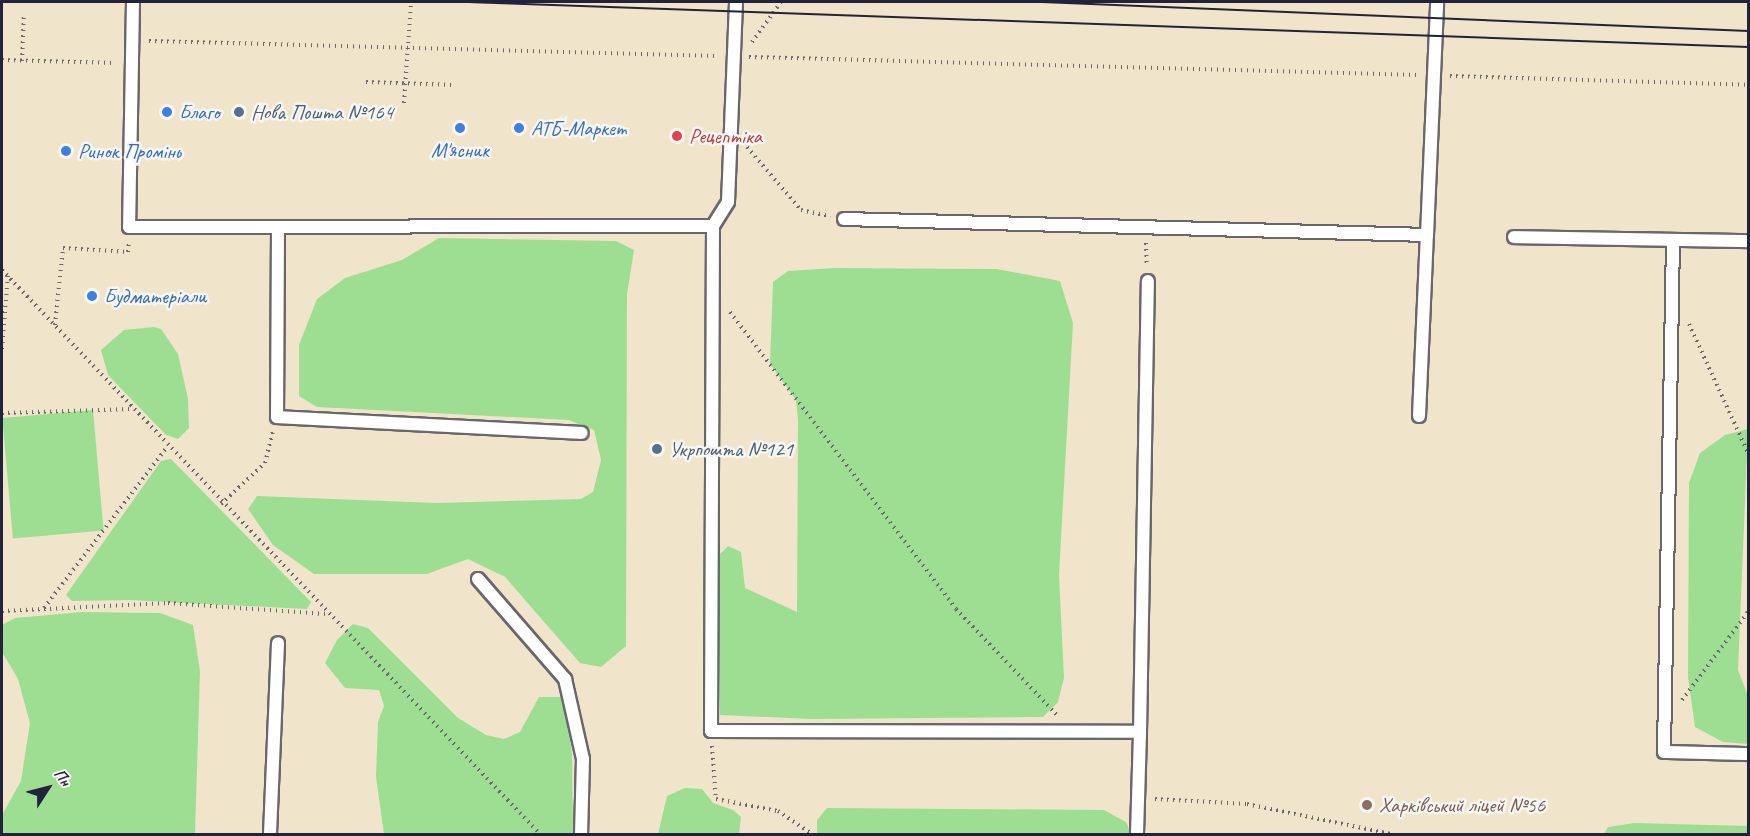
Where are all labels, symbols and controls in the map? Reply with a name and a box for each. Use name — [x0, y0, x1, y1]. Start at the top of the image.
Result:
place label: Благо — [179, 99, 220, 125]
place label: Нова Пошта №164 — [251, 99, 394, 125]
marker: Благо — [160, 105, 174, 119]
marker: Нова Пошта №164 — [232, 105, 246, 119]
place label: АТБ-Маркет — [531, 115, 627, 141]
marker: М'ясник — [453, 121, 467, 135]
marker: АТБ-Маркет — [512, 121, 526, 135]
place label: Рецептіка — [689, 123, 762, 149]
marker: Рецептіка — [670, 129, 684, 143]
place label: М'ясник — [431, 137, 489, 163]
place label: Ринок Промінь — [78, 138, 182, 164]
marker: Ринок Промінь — [59, 144, 73, 158]
place label: Будматеріали — [104, 283, 206, 309]
marker: Будматеріали — [85, 289, 99, 303]
place label: Укрпошта №121 — [669, 436, 793, 462]
marker: Укрпошта №121 — [650, 442, 664, 456]
north arrow — [18, 758, 78, 818]
text: Пн — [50, 765, 76, 790]
place label: Харківський ліцей №56 — [1379, 792, 1545, 818]
marker: Харківський ліцей №56 — [1360, 798, 1374, 812]

